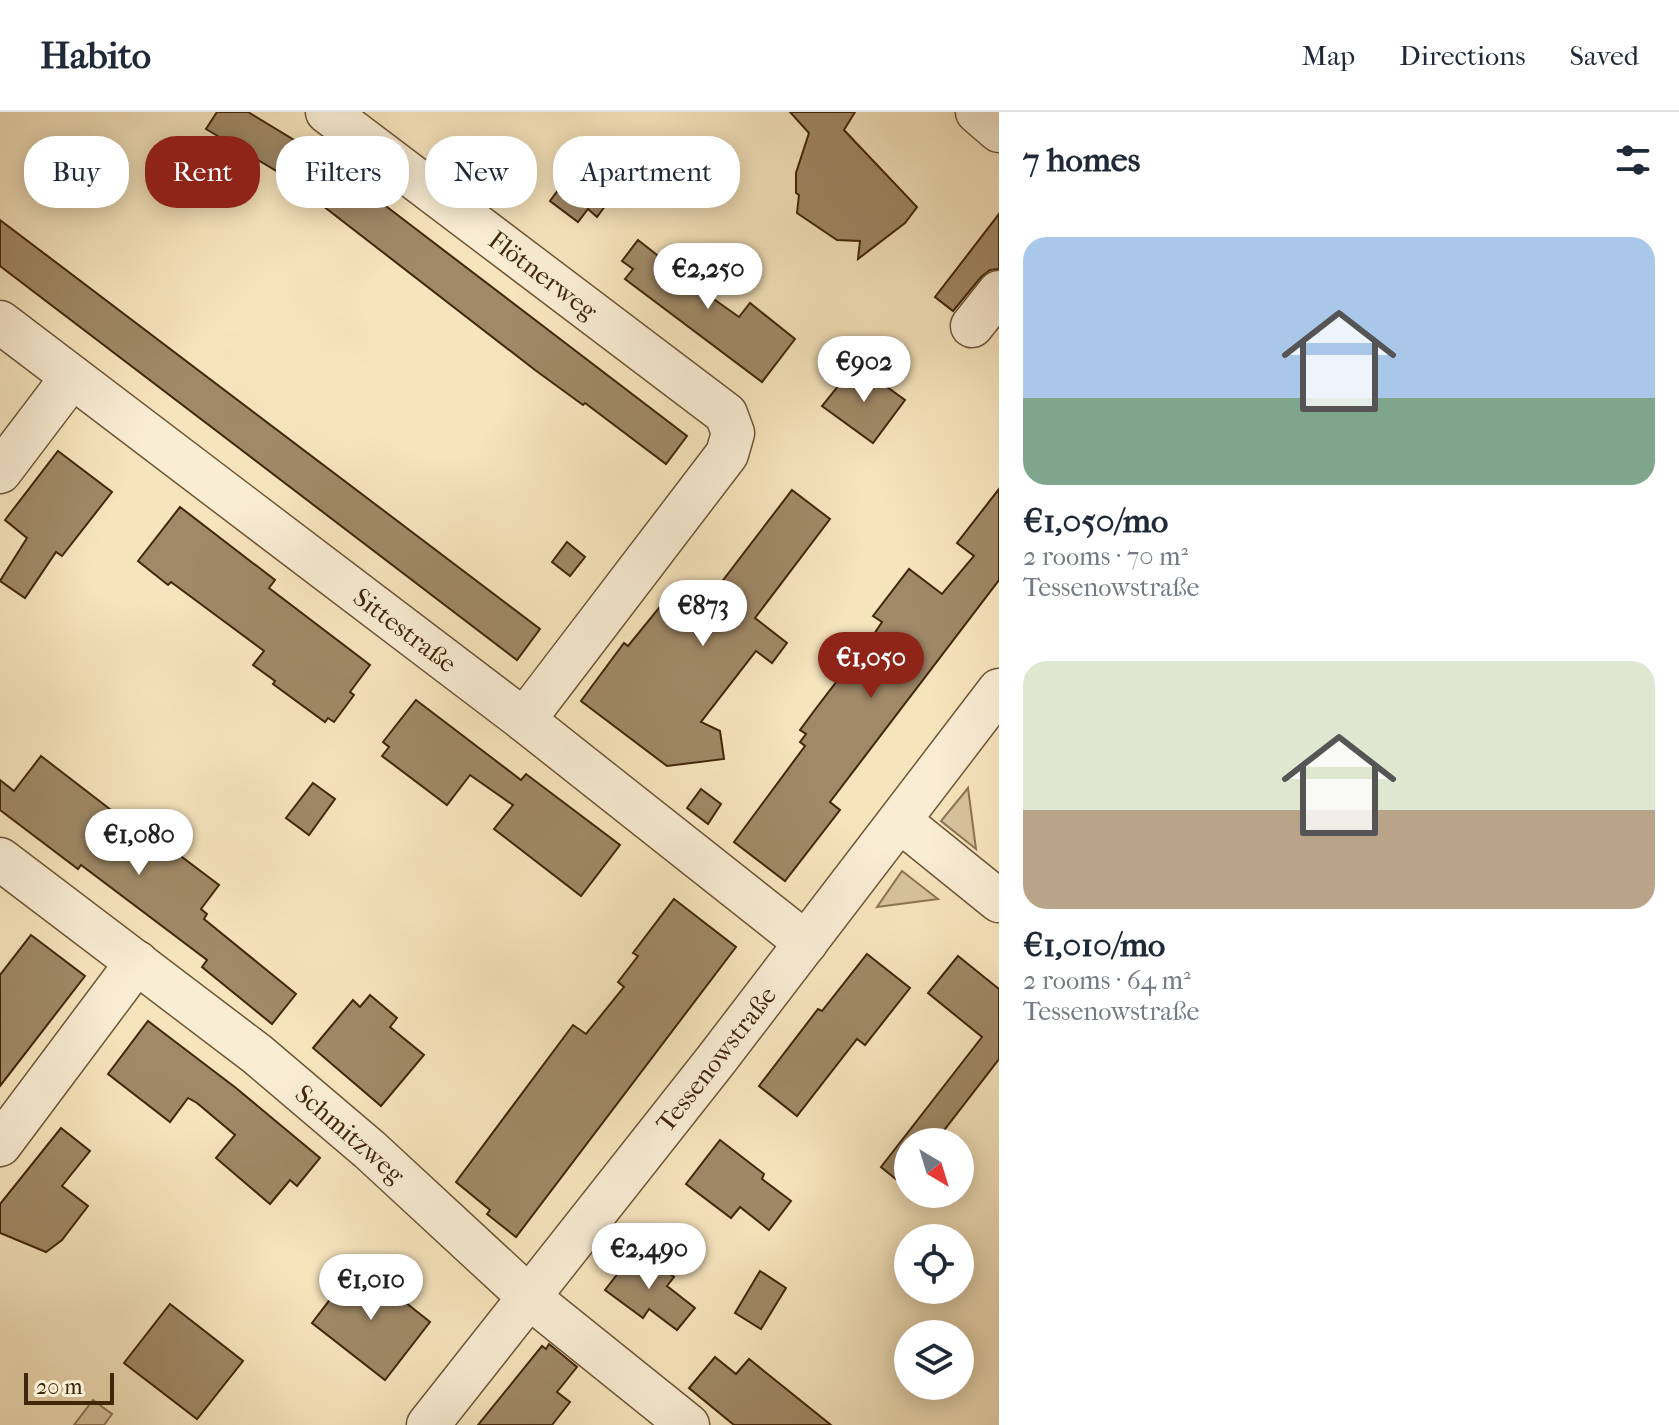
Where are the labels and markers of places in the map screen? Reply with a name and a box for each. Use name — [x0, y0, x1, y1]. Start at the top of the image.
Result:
pin: €2,250 — [643, 243, 773, 311]
pin: €902 — [817, 336, 911, 404]
pin: €873 — [656, 580, 750, 648]
pin: €1,050 — [806, 632, 936, 700]
pin: €1,080 — [74, 809, 204, 877]
pin: €2,490 — [584, 1223, 714, 1291]
pin: €1,010 — [306, 1254, 436, 1322]

